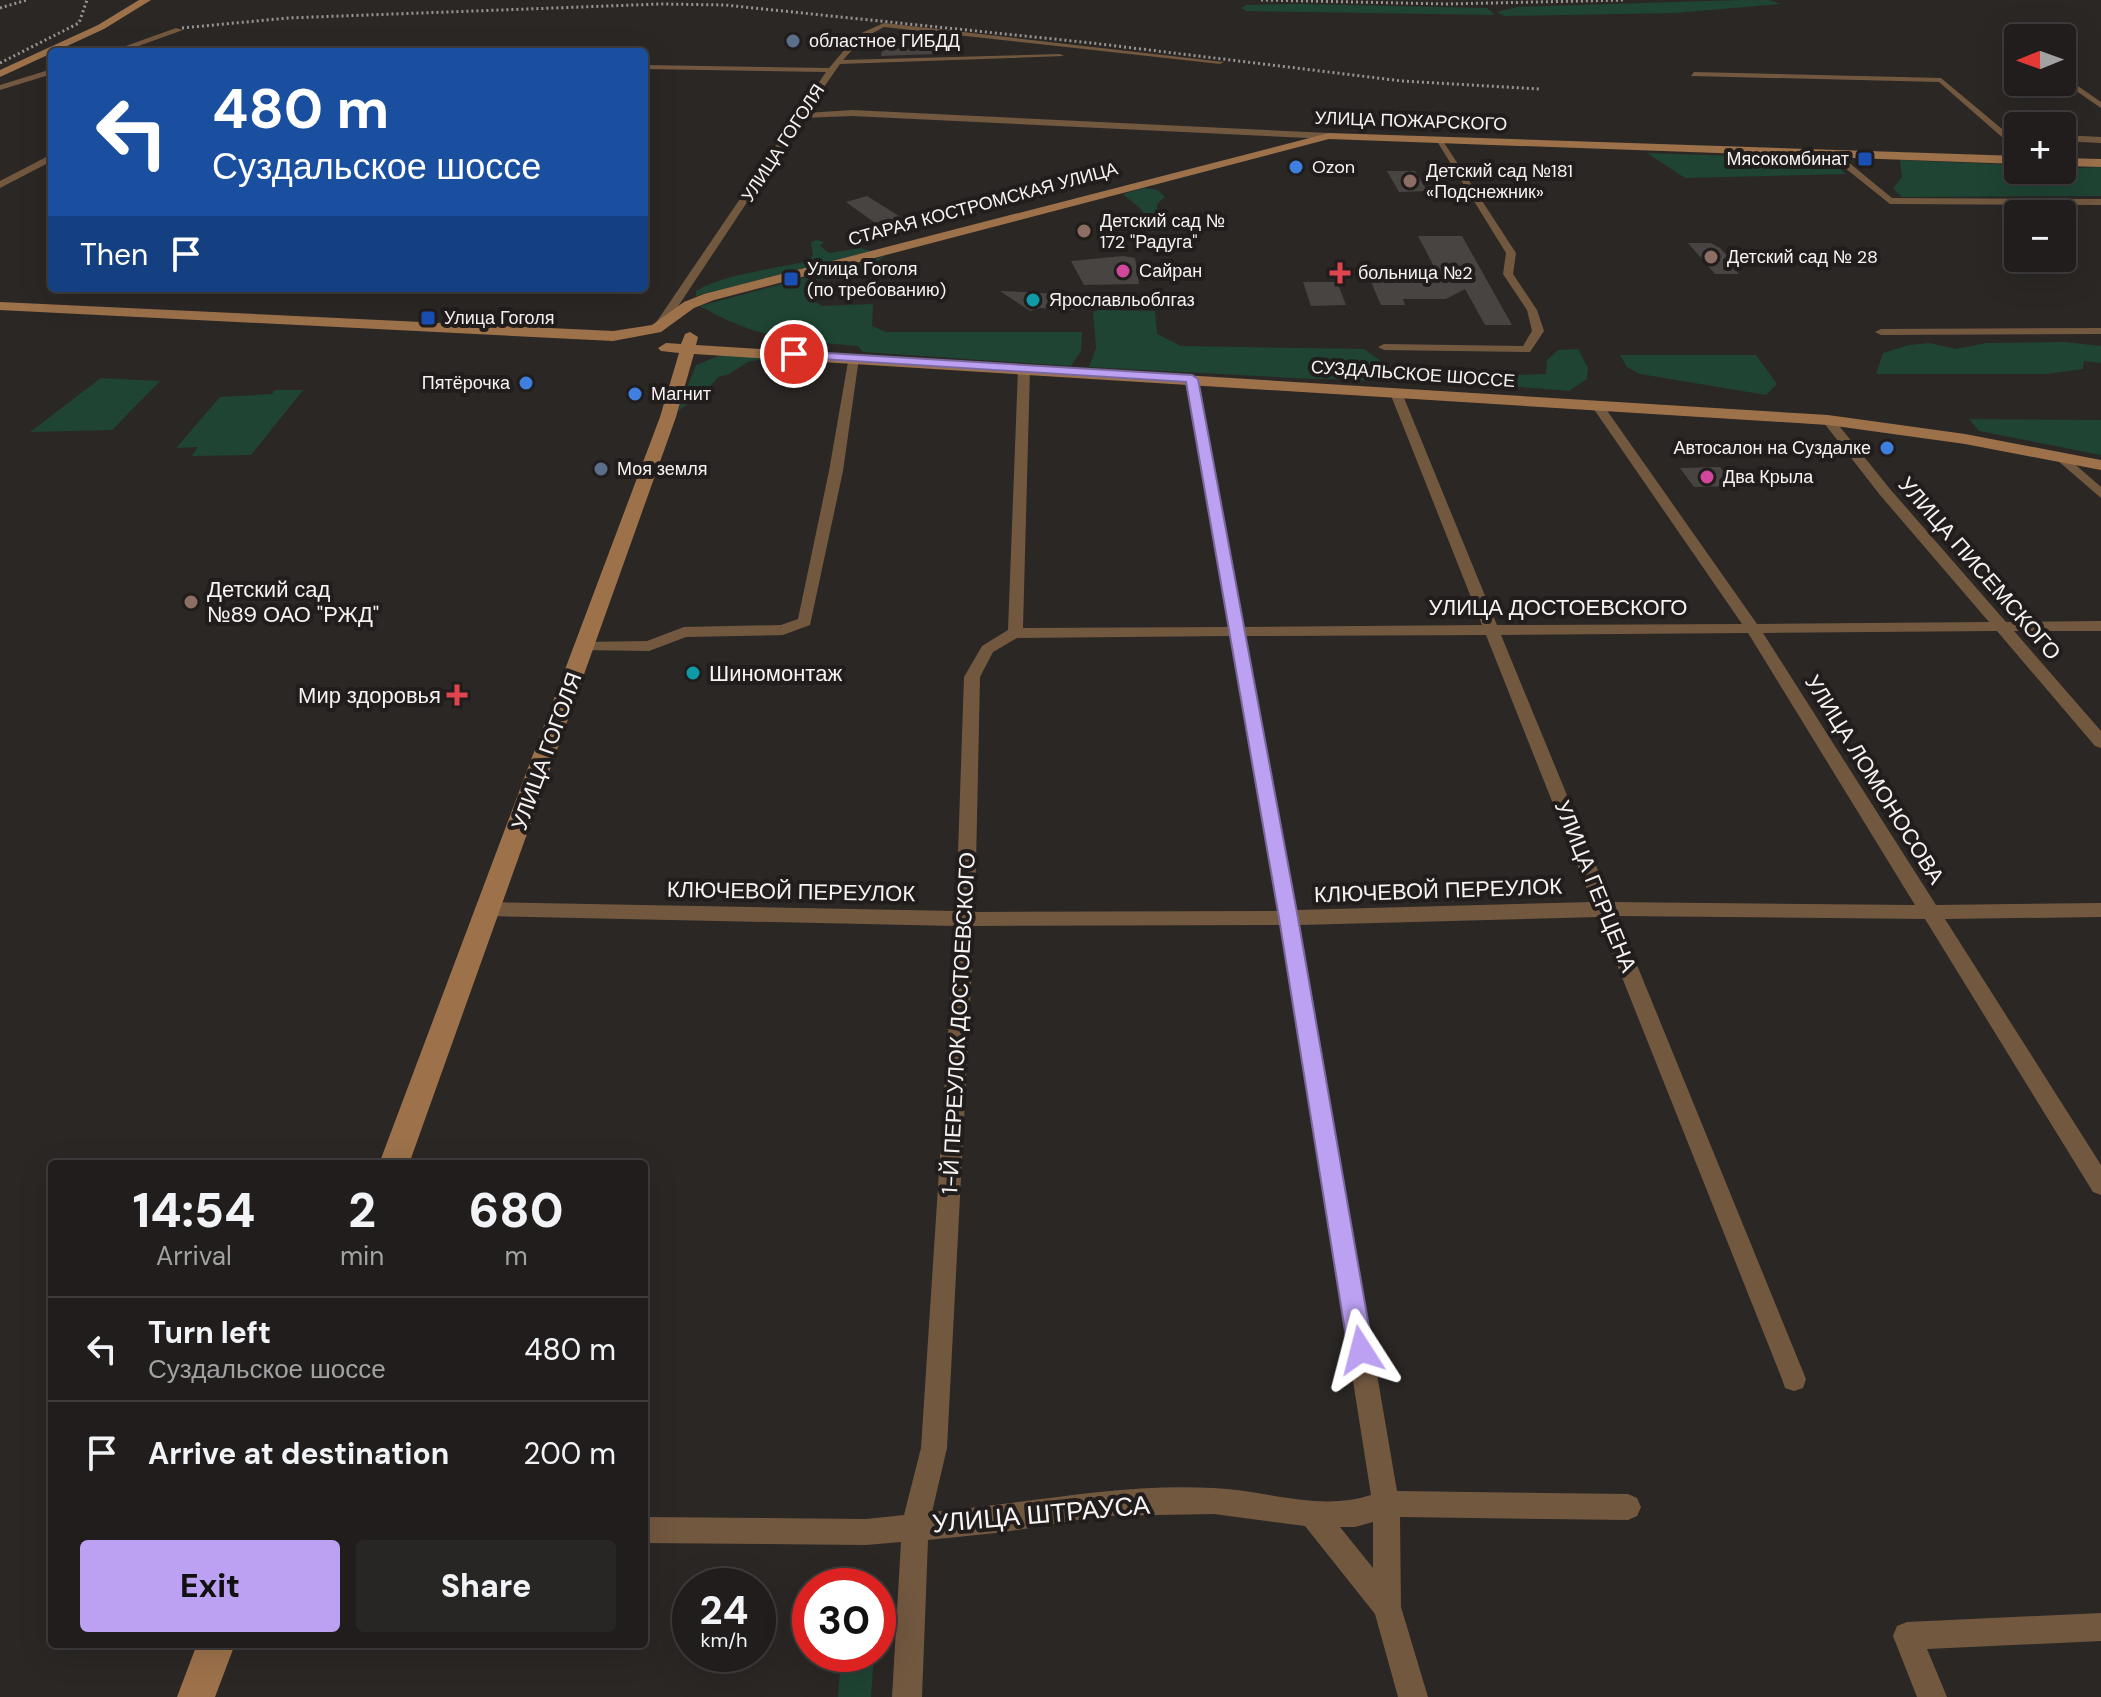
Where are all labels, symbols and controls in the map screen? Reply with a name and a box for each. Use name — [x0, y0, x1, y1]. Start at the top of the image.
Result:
north arrow — [2004, 24, 2076, 96]
map controls — [2004, 24, 2076, 272]
place label: областное ГИБДД — [809, 29, 960, 53]
marker: областное ГИБДД — [784, 32, 802, 50]
text: 480 m — [212, 72, 389, 145]
icon: left — [80, 80, 184, 184]
street label: УЛИЦА ГОГОЛЯ — [736, 80, 830, 206]
street label: УЛИЦА ПОЖАРСКОГО — [1314, 106, 1508, 136]
button: + — [2004, 112, 2076, 184]
text: Суздальское шоссе — [212, 143, 541, 190]
place label: Мясокомбинат — [1727, 147, 1849, 171]
marker: Мясокомбинат — [1856, 150, 1874, 168]
place label: Ozon — [1312, 155, 1355, 179]
street label: СТАРАЯ КОСТРОМСКАЯ УЛИЦА — [846, 156, 1120, 252]
marker: Ozon — [1287, 158, 1305, 176]
place label: Детский сад №181 «Подснежник» — [1426, 159, 1573, 204]
marker: Детский сад №181 «Подснежник» — [1401, 172, 1419, 190]
button: − — [2004, 200, 2076, 272]
place label: Детский сад № 172 "Радуга" — [1100, 209, 1225, 254]
marker: Детский сад № 172 "Радуга" — [1075, 222, 1093, 240]
icon: arrive — [164, 232, 208, 276]
text: Then — [80, 235, 148, 274]
place label: Детский сад № 28 — [1727, 245, 1878, 269]
marker: Детский сад № 28 — [1702, 248, 1720, 266]
place label: Улица Гоголя (по требованию) — [807, 257, 946, 302]
place label: Сайран — [1139, 259, 1202, 283]
place label: больница №2 — [1358, 261, 1473, 285]
marker: Сайран — [1114, 262, 1132, 280]
marker: больница №2 — [1329, 262, 1351, 284]
marker: Улица Гоголя (по требованию) — [782, 270, 800, 288]
place label: Ярославльоблгаз — [1049, 288, 1195, 312]
marker: Ярославльоблгаз — [1024, 291, 1042, 309]
place label: Улица Гоголя — [444, 306, 555, 330]
marker: Улица Гоголя — [419, 309, 437, 327]
pin — [760, 320, 828, 388]
icon: arrive — [772, 332, 816, 376]
street label: СУЗДАЛЬСКОЕ ШОССЕ — [1310, 355, 1516, 393]
place label: Пятёрочка — [422, 371, 511, 395]
marker: Пятёрочка — [517, 374, 535, 392]
place label: Магнит — [651, 382, 711, 406]
marker: Магнит — [626, 385, 644, 403]
place label: Автосалон на Суздалке — [1674, 436, 1871, 460]
marker: Автосалон на Суздалке — [1878, 439, 1896, 457]
place label: Моя земля — [617, 457, 707, 481]
marker: Моя земля — [592, 460, 610, 478]
place label: Два Крыла — [1723, 465, 1814, 489]
marker: Два Крыла — [1698, 468, 1716, 486]
street label: УЛИЦА ПИСЕМСКОГО — [1892, 470, 2067, 666]
place label: Детский сад №89 ОАО "РЖД" — [207, 575, 379, 629]
marker: Детский сад №89 ОАО "РЖД" — [182, 593, 200, 611]
street label: УЛИЦА ДОСТОЕВСКОГО — [1428, 593, 1688, 622]
place label: Шиномонтаж — [709, 659, 842, 688]
marker: Шиномонтаж — [684, 664, 702, 682]
street label: УЛИЦА ГОГОЛЯ — [504, 668, 588, 834]
street label: УЛИЦА ЛОМОНОСОВА — [1798, 669, 1951, 890]
place label: Мир здоровья — [298, 681, 441, 710]
marker: Мир здоровья — [448, 686, 466, 704]
street label: УЛИЦА ГЕРЦЕНА — [1548, 796, 1643, 977]
street label: 1-Й ПЕРЕУЛОК ДОСТОЕВСКОГО — [935, 851, 982, 1195]
street label: КЛЮЧЕВОЙ ПЕРЕУЛОК — [1313, 872, 1563, 909]
street label: КЛЮЧЕВОЙ ПЕРЕУЛОК — [667, 875, 916, 908]
text: 14:54 — [132, 1179, 255, 1242]
text: 2 — [348, 1179, 376, 1242]
text: 680 — [469, 1179, 564, 1242]
text: Arrival — [156, 1239, 232, 1273]
text: min — [340, 1239, 384, 1273]
text: m — [505, 1239, 528, 1273]
position arrow — [1319, 1308, 1403, 1392]
text: Turn left — [148, 1313, 271, 1352]
icon: left — [80, 1327, 124, 1371]
text: 480 m — [524, 1330, 616, 1369]
text: Суздальское шоссе — [148, 1352, 386, 1386]
icon: arrive — [80, 1431, 124, 1475]
text: Arrive at destination — [148, 1434, 449, 1473]
text: 200 m — [523, 1434, 616, 1473]
street label: УЛИЦА ШТРАУСА — [931, 1487, 1152, 1540]
button: Exit — [80, 1540, 340, 1632]
button: Share — [356, 1540, 616, 1632]
speed limit sign: 30 — [792, 1568, 896, 1672]
text: 24 — [700, 1584, 748, 1636]
text: km/h — [700, 1627, 748, 1653]

